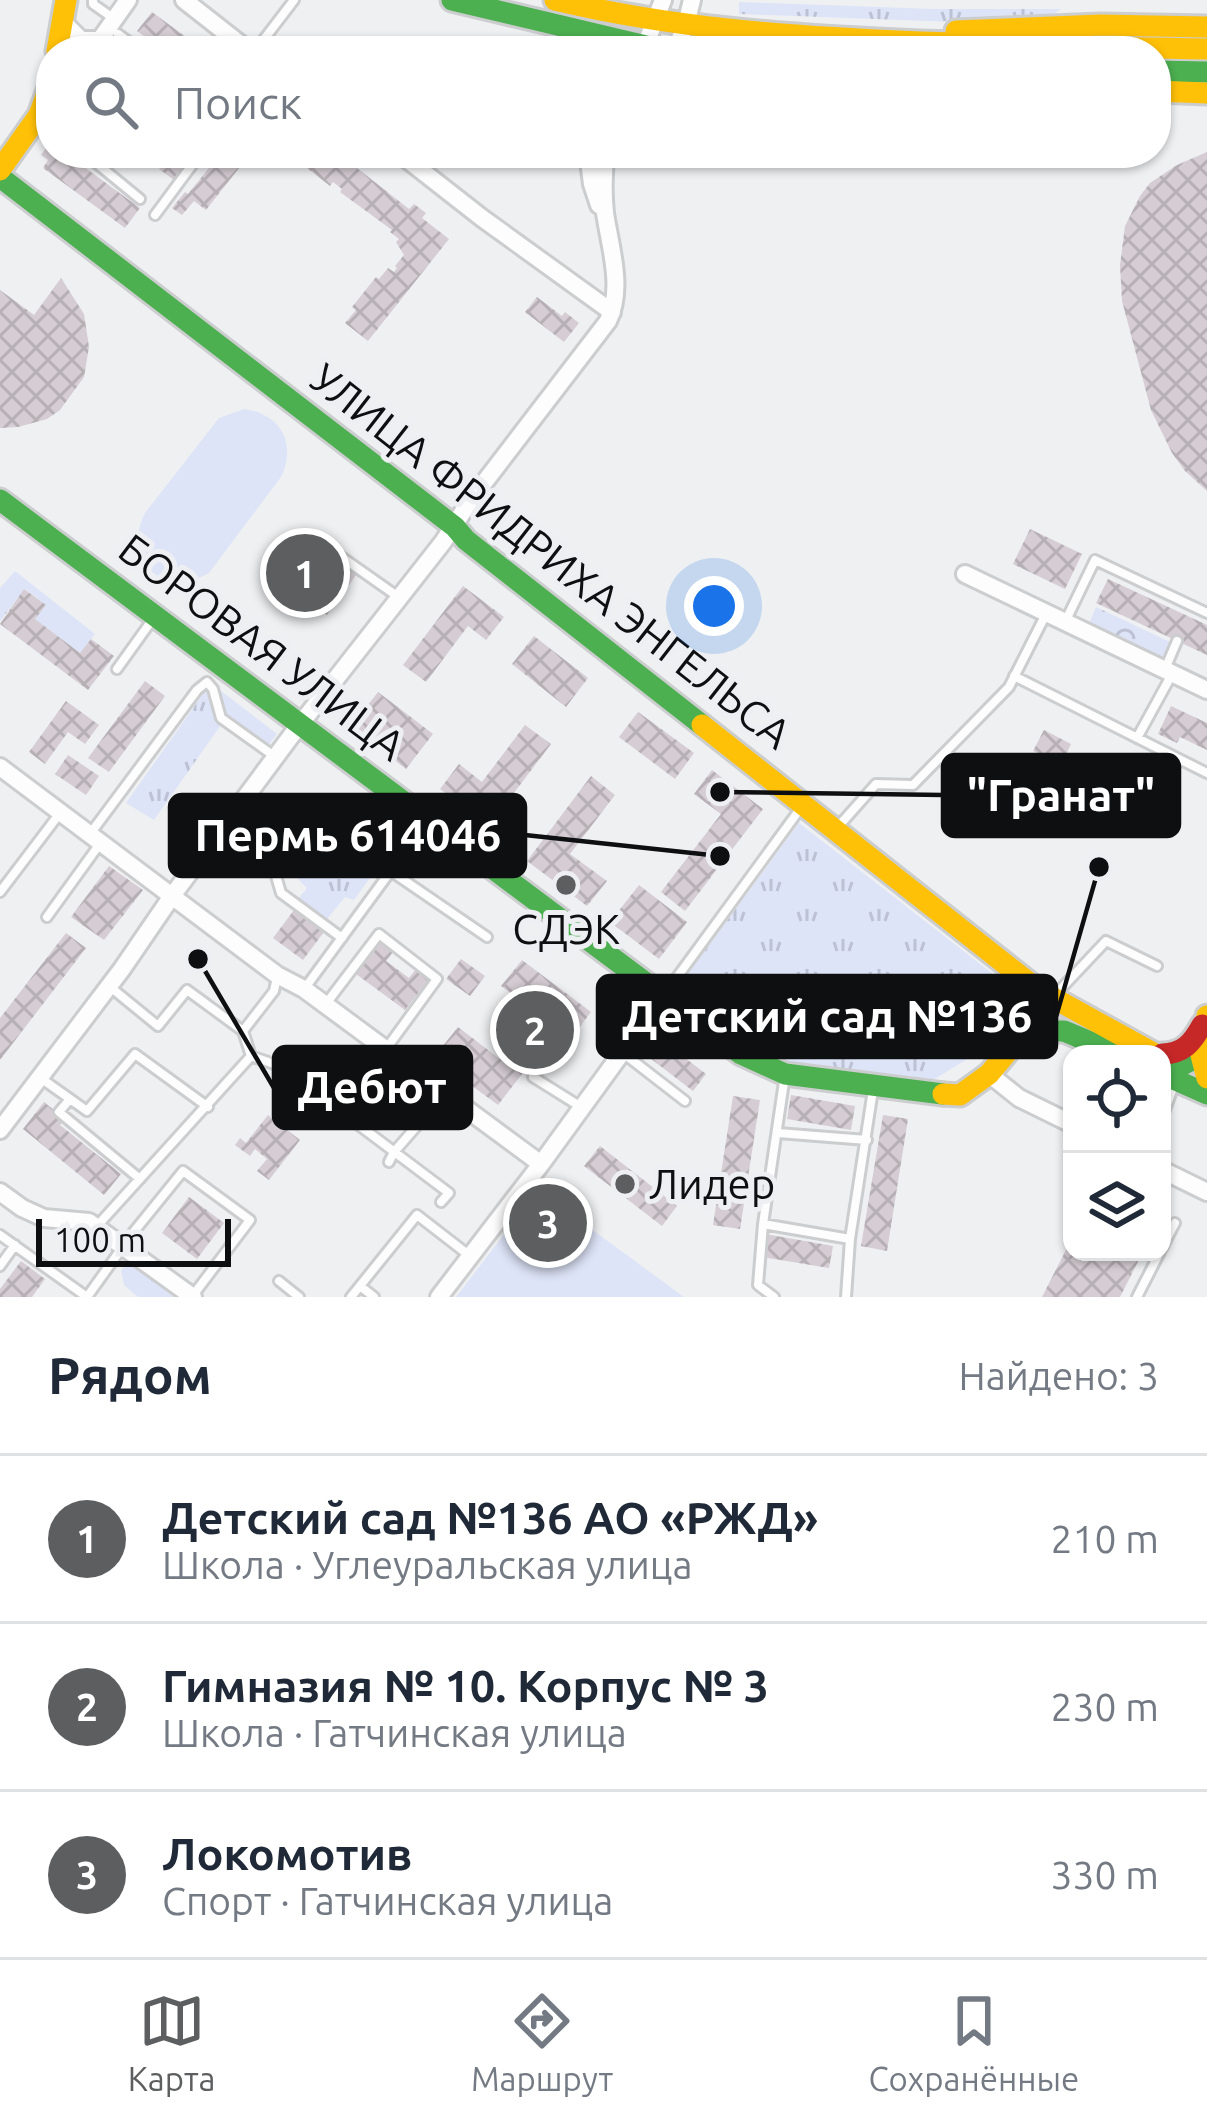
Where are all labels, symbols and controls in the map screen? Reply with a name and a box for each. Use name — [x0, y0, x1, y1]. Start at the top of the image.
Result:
search box — [36, 36, 1171, 168]
icon: search — [78, 69, 144, 135]
text: Поиск — [174, 77, 302, 128]
street label: УЛИЦА ФРИДРИХА ЭНГЕЛЬСА — [302, 354, 800, 757]
street label: БОРОВАЯ УЛИЦА — [110, 524, 414, 769]
pin: 1 — [266, 528, 344, 618]
your location — [684, 576, 744, 636]
callout: "Гранат" — [943, 755, 1179, 836]
text: "Гранат" — [967, 769, 1155, 820]
callout: Пермь 614046 — [170, 795, 525, 876]
text: Пермь 614046 — [195, 809, 502, 860]
marker: СДЭК — [553, 872, 579, 898]
place label: СДЭК — [512, 905, 620, 952]
callout: Детский сад №136 — [598, 976, 1056, 1057]
pin: 2 — [496, 985, 574, 1075]
text: Детский сад №136 — [622, 990, 1032, 1041]
map controls — [1063, 1045, 1171, 1261]
button: locate — [1063, 1045, 1171, 1153]
callout: Дебют — [274, 1047, 471, 1128]
text: Дебют — [297, 1061, 447, 1112]
button: layers — [1063, 1153, 1171, 1261]
place label: Лидер — [649, 1160, 775, 1207]
marker: Лидер — [612, 1171, 638, 1197]
pin: 3 — [509, 1178, 587, 1268]
scale bar — [36, 1213, 231, 1266]
text: 100 m — [54, 1221, 146, 1258]
text: Рядом — [48, 1346, 212, 1404]
text: Найдено: 3 — [959, 1354, 1159, 1397]
text: Детский сад №136 АО «РЖД» — [162, 1492, 818, 1543]
text: 1 — [76, 1517, 98, 1560]
text: 210 m — [1050, 1517, 1159, 1560]
text: Школа · Углеуральская улица — [162, 1543, 693, 1586]
text: Гимназия № 10. Корпус № 3 — [162, 1660, 769, 1711]
text: 2 — [76, 1685, 98, 1728]
text: 230 m — [1050, 1685, 1159, 1728]
text: Школа · Гатчинская улица — [162, 1711, 627, 1754]
text: Локомотив — [162, 1828, 412, 1879]
text: 3 — [76, 1853, 98, 1896]
text: 330 m — [1050, 1853, 1159, 1896]
text: Спорт · Гатчинская улица — [162, 1879, 613, 1922]
tab: Карта — [128, 1988, 216, 2097]
tab: Маршрут — [471, 1988, 613, 2097]
tab: Сохранённые — [868, 1988, 1079, 2097]

